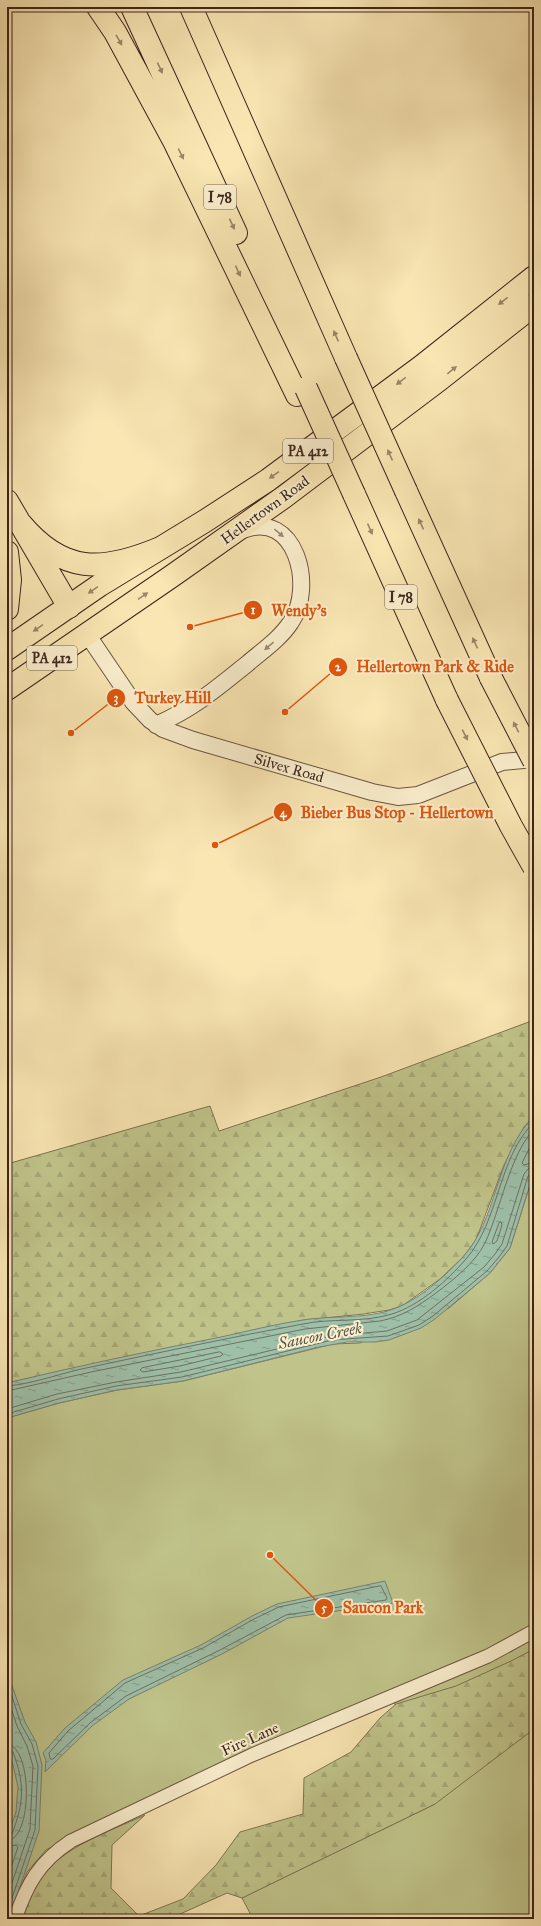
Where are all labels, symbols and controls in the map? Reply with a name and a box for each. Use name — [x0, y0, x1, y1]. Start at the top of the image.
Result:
one-way arrow — [116, 34, 123, 45]
one-way arrow — [157, 62, 163, 73]
one-way arrow — [178, 148, 184, 160]
road number: I 78 — [204, 185, 236, 209]
one-way arrow — [229, 218, 235, 230]
one-way arrow — [235, 265, 241, 277]
one-way arrow — [498, 297, 509, 305]
one-way arrow — [333, 331, 339, 342]
one-way arrow — [446, 366, 457, 375]
one-way arrow — [396, 377, 406, 385]
road number: PA 412 — [283, 439, 333, 463]
one-way arrow — [386, 449, 392, 461]
one-way arrow — [269, 471, 279, 479]
street label: Hellertown Road — [217, 472, 313, 548]
one-way arrow — [418, 519, 424, 530]
one-way arrow — [367, 523, 373, 535]
one-way arrow — [274, 528, 285, 537]
road number: I 78 — [385, 585, 417, 609]
one-way arrow — [88, 586, 99, 594]
one-way arrow — [138, 592, 148, 600]
callout: Wendy's — [243, 596, 335, 624]
text: Wendy's — [271, 601, 327, 621]
text: 1 — [251, 603, 256, 617]
one-way arrow — [33, 624, 43, 632]
one-way arrow — [472, 637, 478, 648]
one-way arrow — [264, 641, 274, 650]
road number: PA 412 — [27, 646, 77, 670]
callout: Hellertown Park & Ride — [328, 653, 521, 681]
text: Hellertown Park & Ride — [356, 657, 514, 676]
text: 2 — [335, 660, 342, 674]
callout: Turkey Hill — [106, 684, 219, 712]
text: Turkey Hill — [134, 688, 212, 708]
text: 3 — [114, 691, 119, 706]
one-way arrow — [513, 721, 519, 732]
one-way arrow — [462, 729, 468, 741]
street label: Silvex Road — [252, 749, 326, 787]
callout: Bieber Bus Stop - Hellertown — [273, 798, 502, 826]
text: Bieber Bus Stop - Hellertown — [301, 803, 494, 823]
text: 4 — [280, 806, 288, 821]
water label: Saucon Creek — [276, 1318, 363, 1353]
callout: Saucon Park — [314, 1594, 431, 1622]
text: Saucon Park — [343, 1598, 424, 1617]
text: 5 — [321, 1601, 327, 1615]
street label: Fire Lane — [219, 1718, 281, 1760]

